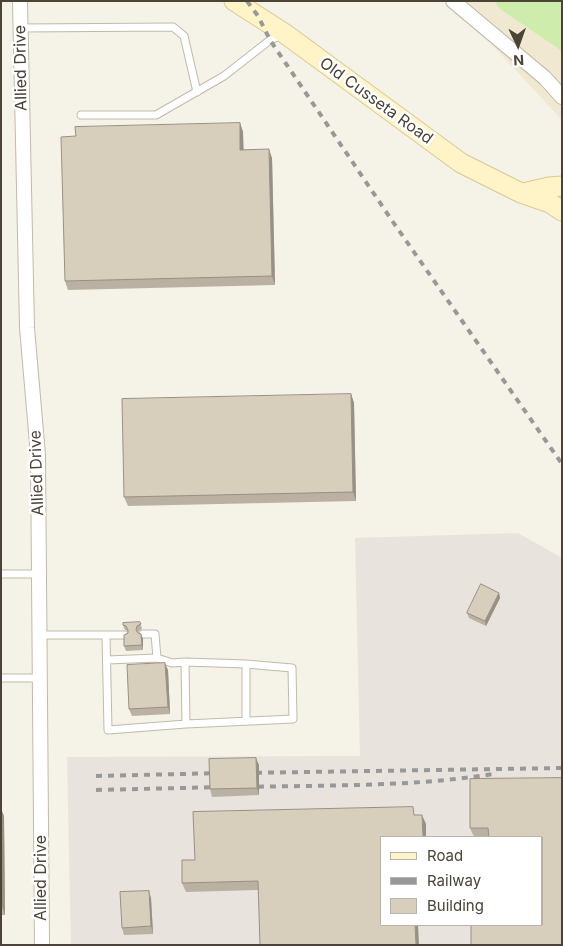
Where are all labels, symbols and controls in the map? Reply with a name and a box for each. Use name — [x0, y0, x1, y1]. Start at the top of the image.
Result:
north arrow — [493, 20, 543, 70]
street label: Allied Drive — [11, 25, 31, 111]
text: N — [513, 52, 525, 69]
street label: Old Cusseta Road — [316, 54, 436, 148]
street label: Allied Drive — [26, 430, 48, 516]
street label: Allied Drive — [31, 835, 51, 921]
legend — [380, 836, 543, 926]
text: Road — [427, 846, 463, 865]
text: Railway — [427, 871, 481, 890]
text: Building — [427, 896, 484, 915]

